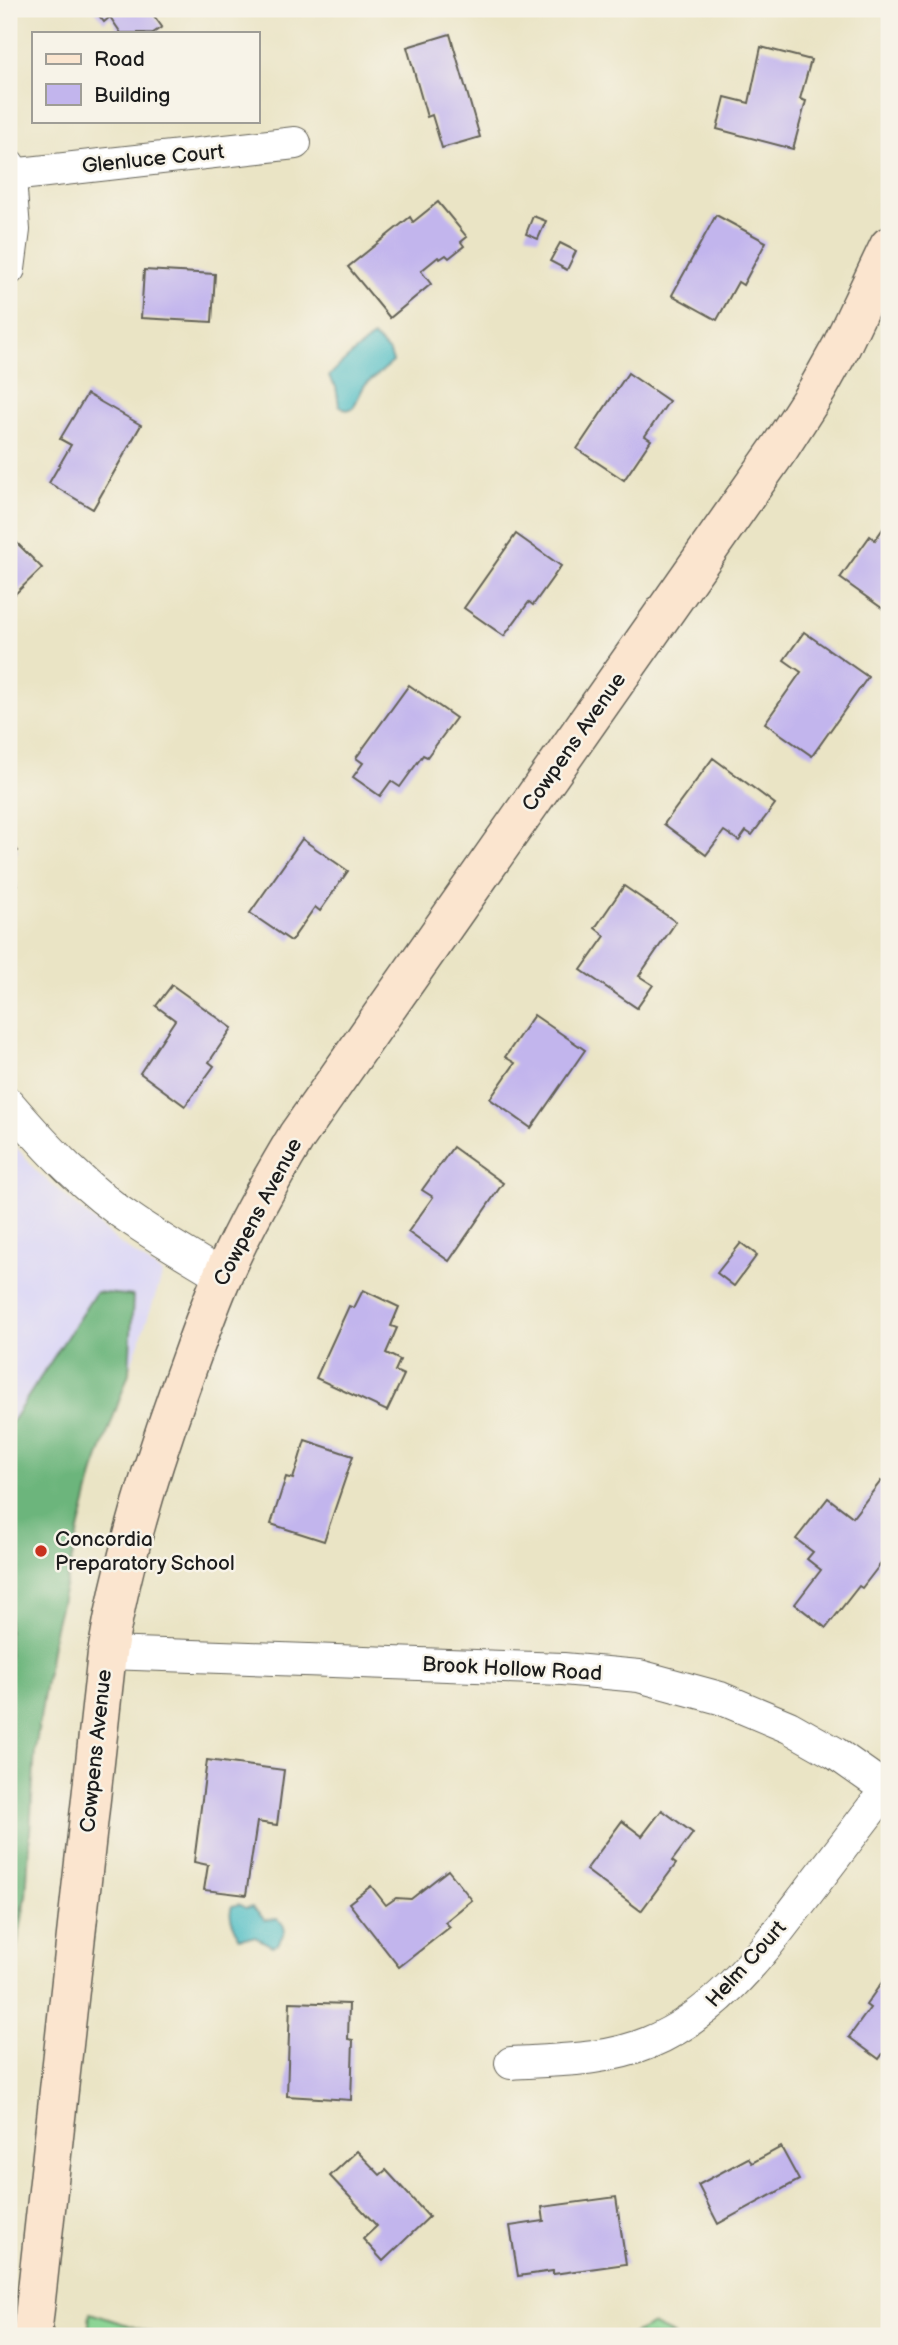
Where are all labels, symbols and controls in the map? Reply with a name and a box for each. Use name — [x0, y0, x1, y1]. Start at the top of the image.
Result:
legend — [32, 32, 259, 122]
text: Road — [94, 47, 145, 72]
text: Building — [94, 83, 170, 108]
street label: Glenluce Court — [81, 139, 226, 179]
street label: Cowpens Avenue — [517, 668, 631, 816]
street label: Cowpens Avenue — [209, 1134, 307, 1290]
place label: Concordia Preparatory School — [55, 1527, 235, 1576]
marker: Concordia Preparatory School — [33, 1543, 49, 1559]
street label: Brook Hollow Road — [421, 1652, 603, 1686]
street label: Cowpens Avenue — [75, 1668, 117, 1834]
street label: Helm Court — [701, 1915, 792, 2013]

